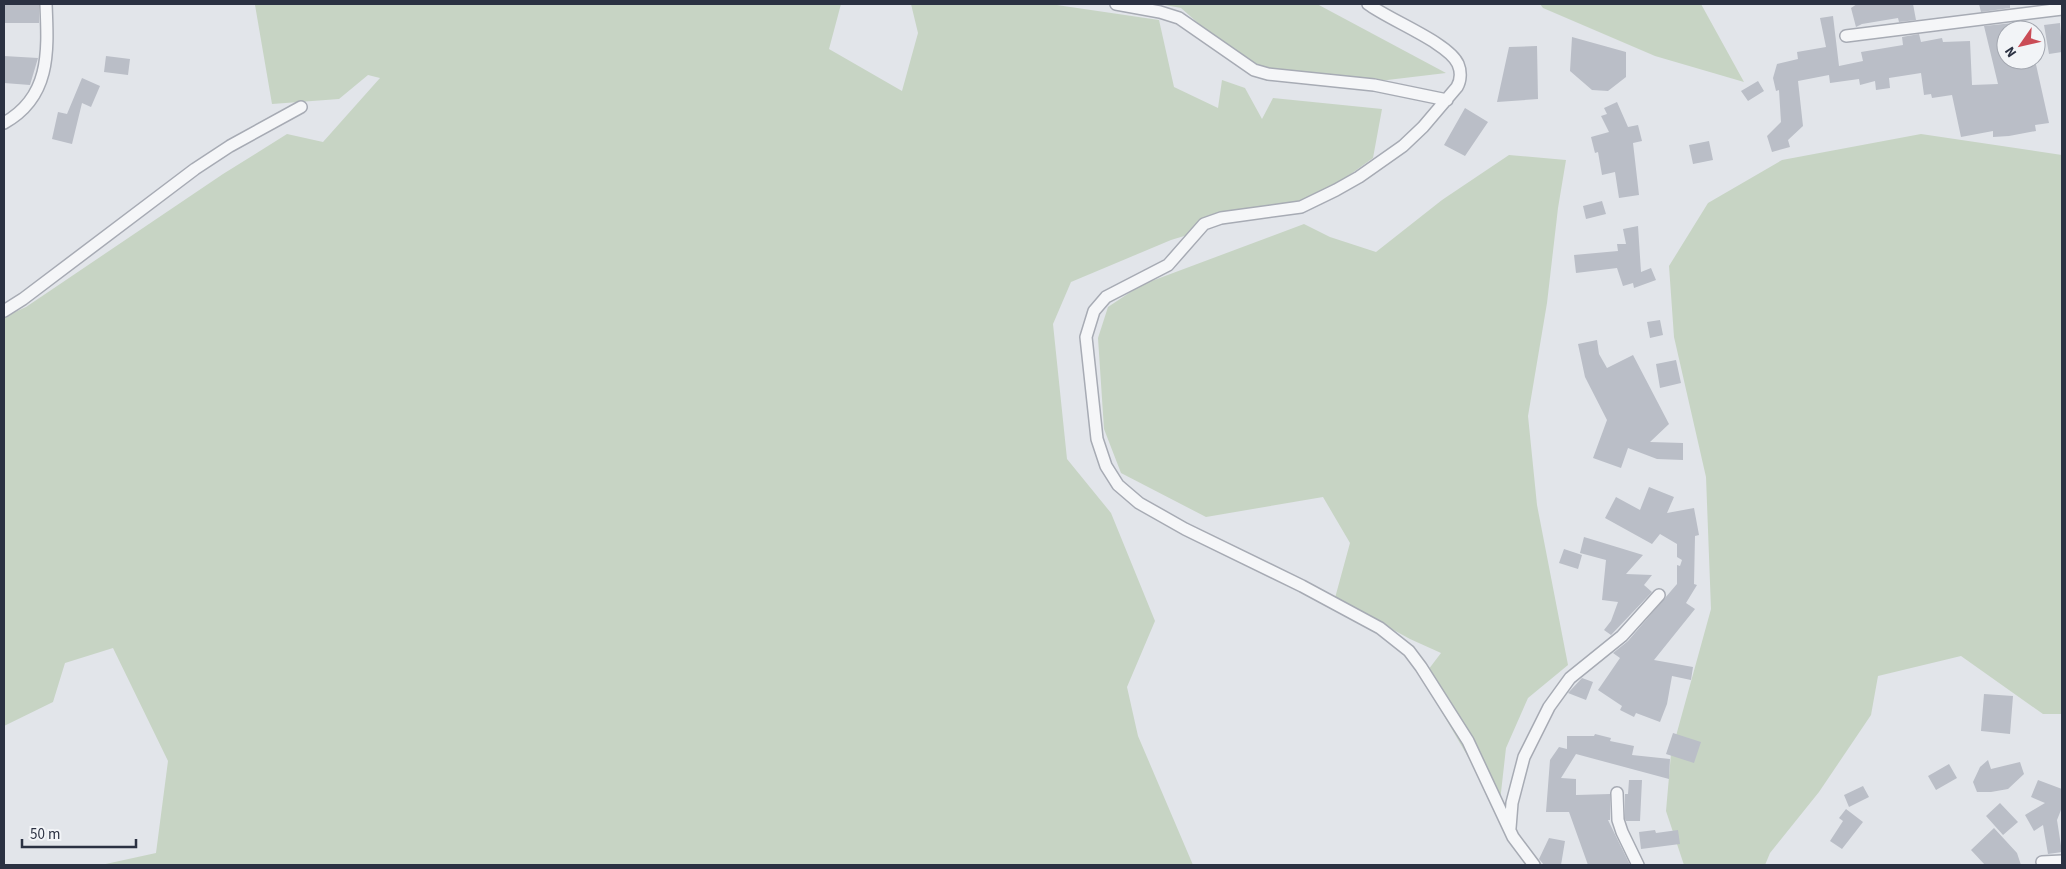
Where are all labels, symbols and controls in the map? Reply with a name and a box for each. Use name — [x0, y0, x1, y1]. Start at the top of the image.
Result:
north arrow — [1996, 20, 2046, 70]
text: N — [2000, 42, 2022, 61]
scale bar — [22, 816, 136, 848]
text: 50 m — [30, 824, 60, 845]

